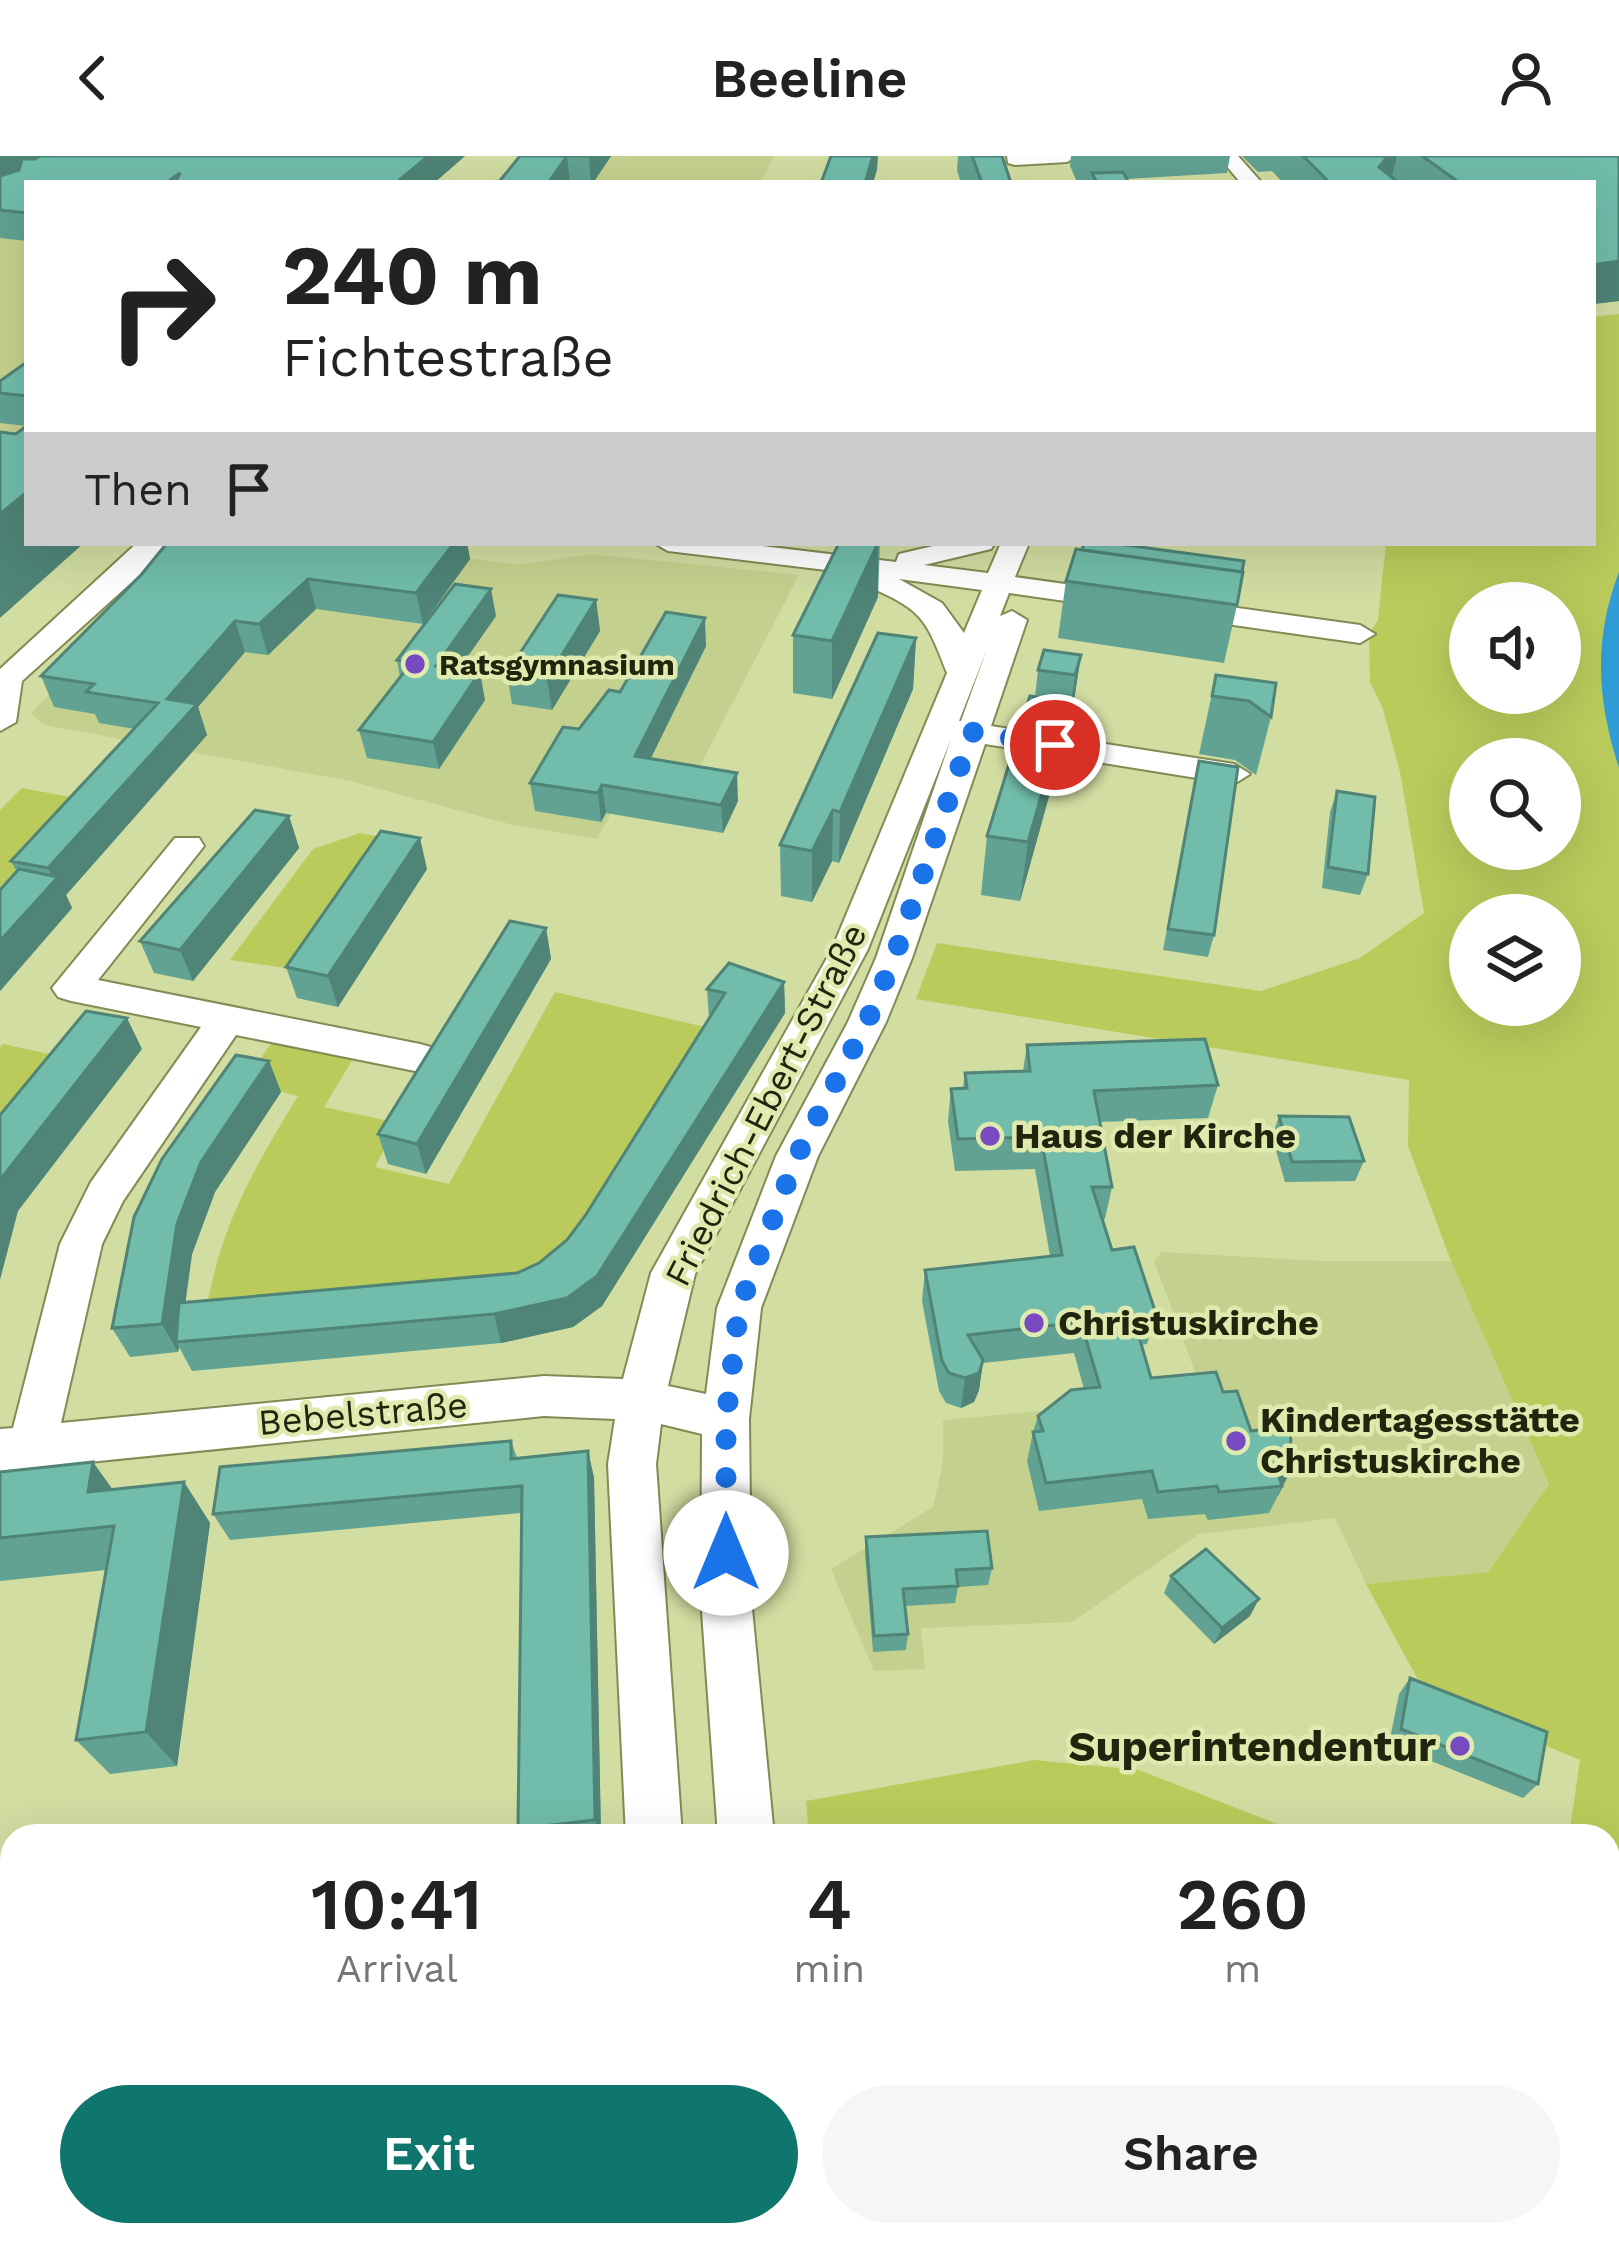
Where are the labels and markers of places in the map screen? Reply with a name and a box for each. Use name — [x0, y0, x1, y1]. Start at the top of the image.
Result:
place label: Ratsgymnasium — [439, 647, 675, 682]
marker: Ratsgymnasium — [402, 651, 428, 677]
pin — [1004, 694, 1106, 796]
place label: Haus der Kirche — [1014, 1115, 1296, 1157]
marker: Haus der Kirche — [977, 1123, 1003, 1149]
place label: Christuskirche — [1058, 1302, 1319, 1344]
marker: Christuskirche — [1021, 1310, 1047, 1336]
place label: Kindertagesstätte Christuskirche — [1260, 1399, 1580, 1482]
marker: Kindertagesstätte Christuskirche — [1223, 1428, 1249, 1454]
place label: Superintendentur — [1068, 1722, 1436, 1771]
marker: Superintendentur — [1447, 1733, 1473, 1759]

